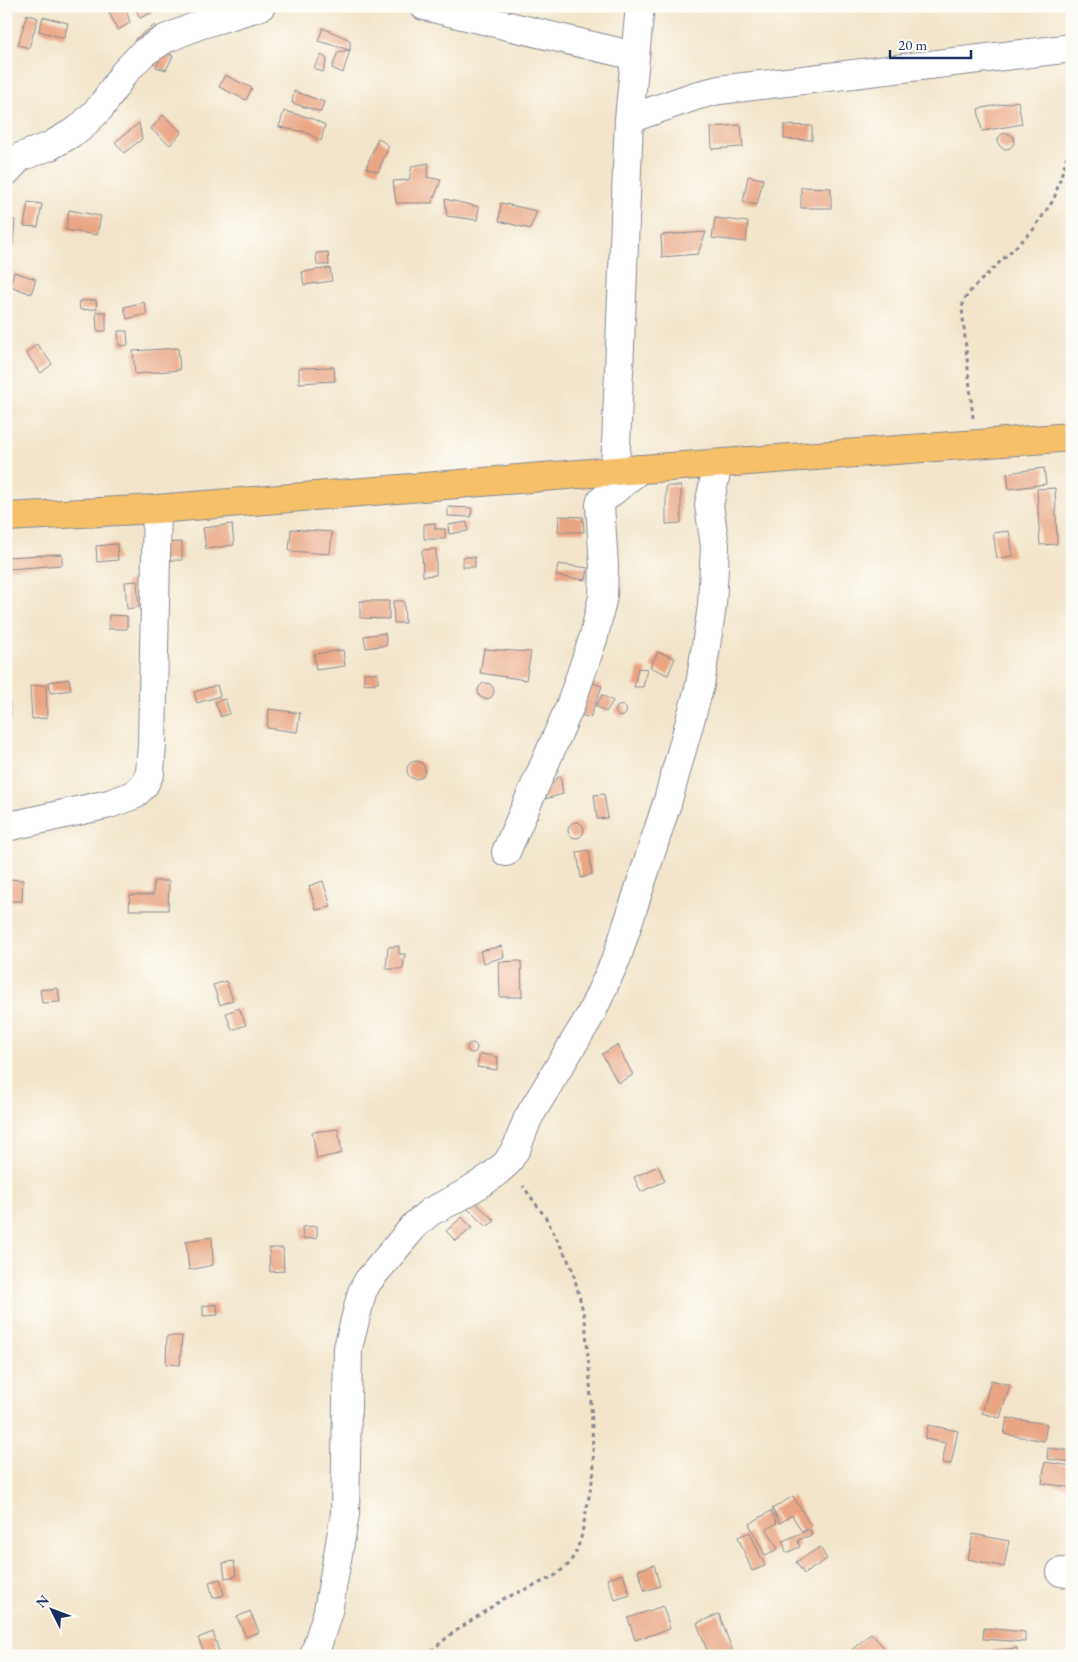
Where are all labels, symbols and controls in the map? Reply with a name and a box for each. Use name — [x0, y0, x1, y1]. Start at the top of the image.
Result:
scale bar — [890, 28, 972, 60]
text: 20 m — [898, 35, 927, 54]
north arrow — [28, 1584, 78, 1634]
text: N — [32, 1591, 53, 1612]

